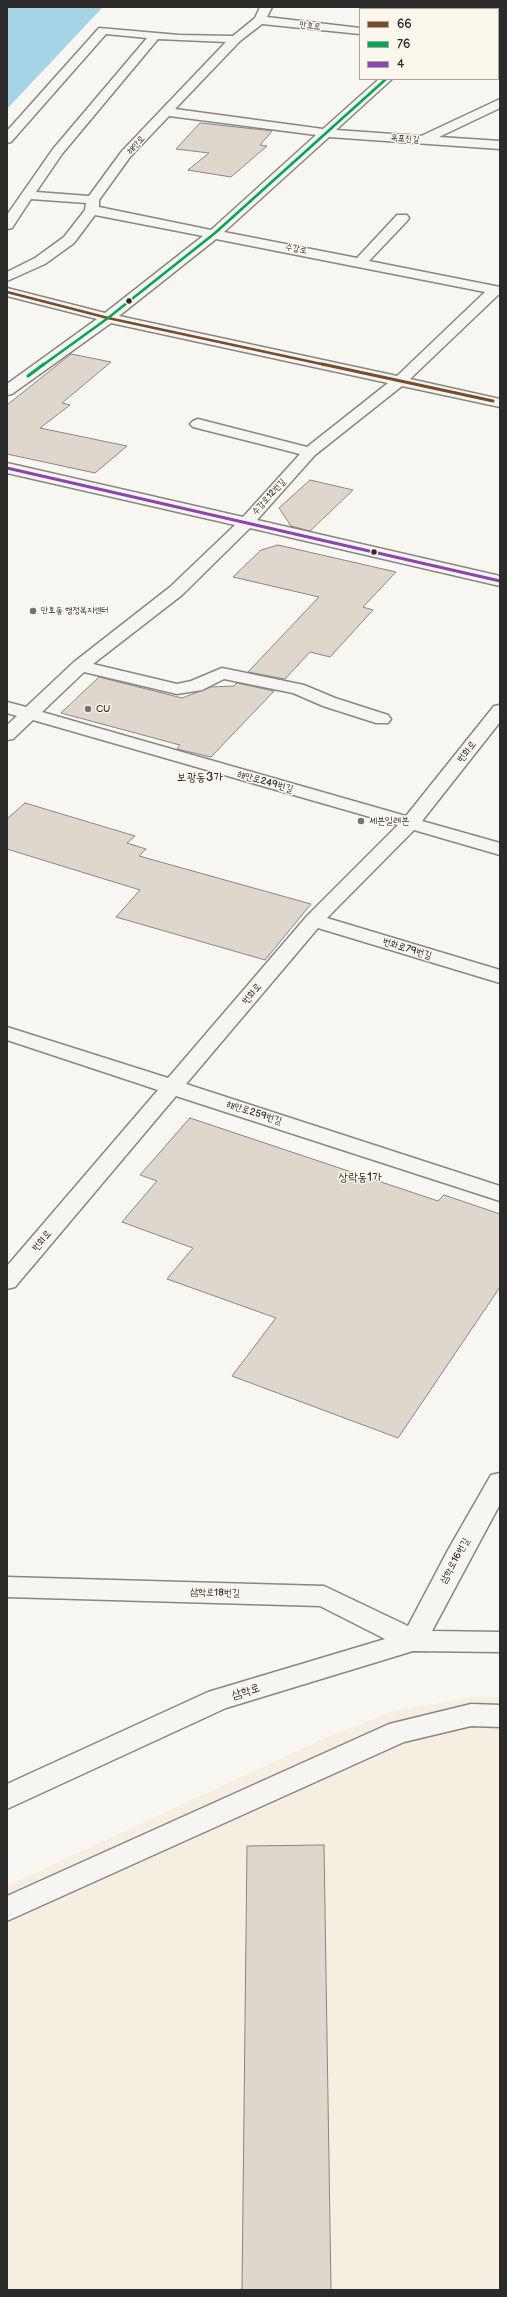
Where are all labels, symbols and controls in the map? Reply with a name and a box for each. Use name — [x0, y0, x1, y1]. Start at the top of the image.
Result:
legend — [359, 8, 499, 80]
text: 66 — [397, 17, 412, 32]
street label: 만호로 — [299, 19, 321, 33]
text: 76 — [397, 37, 410, 52]
text: 4 — [397, 57, 404, 72]
street label: 해안로 — [125, 133, 147, 157]
street label: 목포진길 — [390, 133, 420, 145]
street label: 수강로 — [284, 242, 308, 256]
unlabelled marker — [124, 296, 134, 306]
street label: 수강로12번길 — [250, 477, 288, 517]
unlabelled marker — [369, 547, 379, 557]
marker: 만호동 행정복지센터 — [28, 606, 38, 616]
place label: 만호동 행정복지센터 — [41, 606, 109, 616]
place label: CU — [96, 703, 110, 715]
marker: CU — [83, 704, 93, 714]
street label: 번화로 — [455, 739, 479, 765]
street label: 해안로249번길 — [236, 768, 294, 796]
district label: 보광동3가 — [177, 771, 223, 785]
place label: 세븐일레븐 — [369, 815, 409, 827]
marker: 세븐일레븐 — [356, 816, 366, 826]
street label: 번화로79번길 — [381, 936, 433, 962]
street label: 번화로 — [240, 981, 264, 1007]
street label: 해안로259번길 — [225, 1098, 283, 1128]
district label: 상락동1가 — [338, 1171, 382, 1185]
street label: 번화로 — [30, 1228, 54, 1254]
street label: 삼학로16번길 — [438, 1536, 472, 1586]
street label: 삼학로18번길 — [190, 1586, 240, 1600]
street label: 삼학로 — [230, 1681, 262, 1703]

